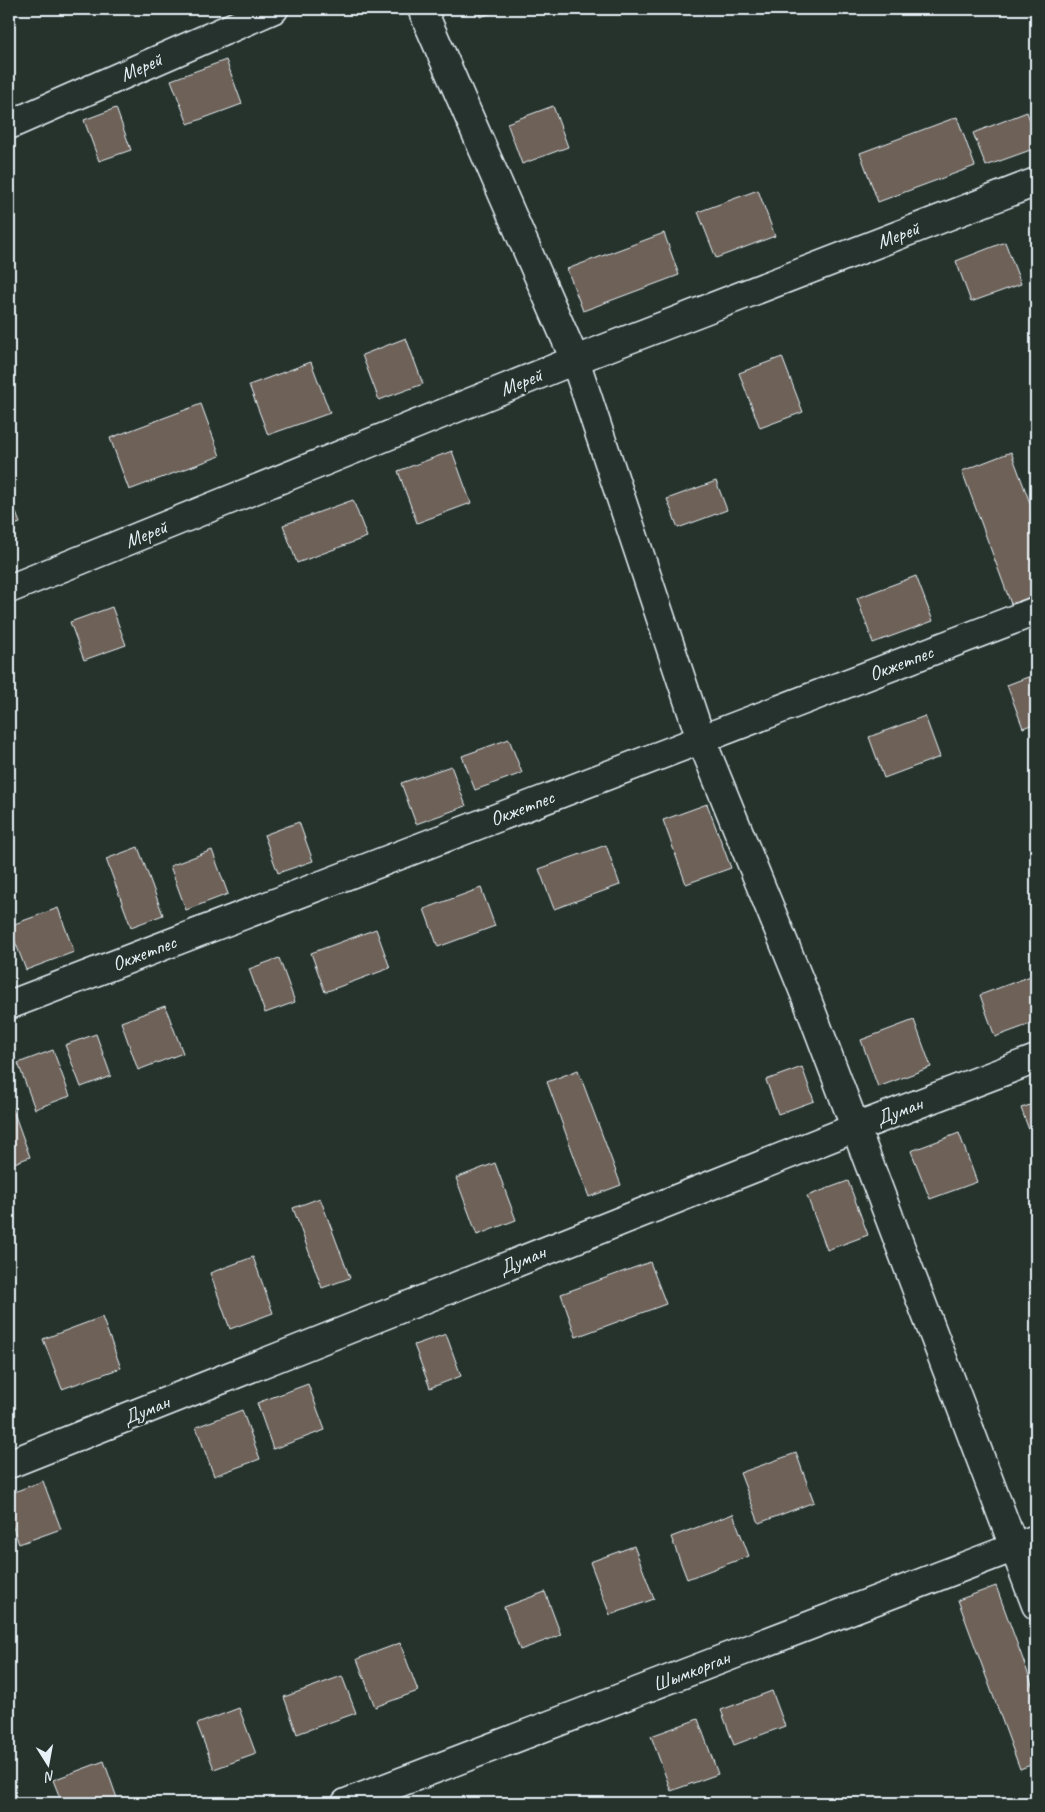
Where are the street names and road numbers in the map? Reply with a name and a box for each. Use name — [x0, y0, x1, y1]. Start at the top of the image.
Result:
street label: Мерей — [116, 46, 167, 87]
street label: Мерей — [873, 215, 924, 254]
street label: Мерей — [496, 362, 547, 402]
street label: Мерей — [121, 514, 172, 554]
street label: Окжетпес — [865, 639, 937, 687]
street label: Окжетпес — [486, 784, 558, 832]
street label: Окжетпес — [108, 929, 180, 977]
street label: Думан — [872, 1090, 928, 1131]
street label: Думан — [495, 1239, 551, 1281]
street label: Думан — [119, 1389, 175, 1431]
street label: Шымкорган — [649, 1644, 735, 1697]

